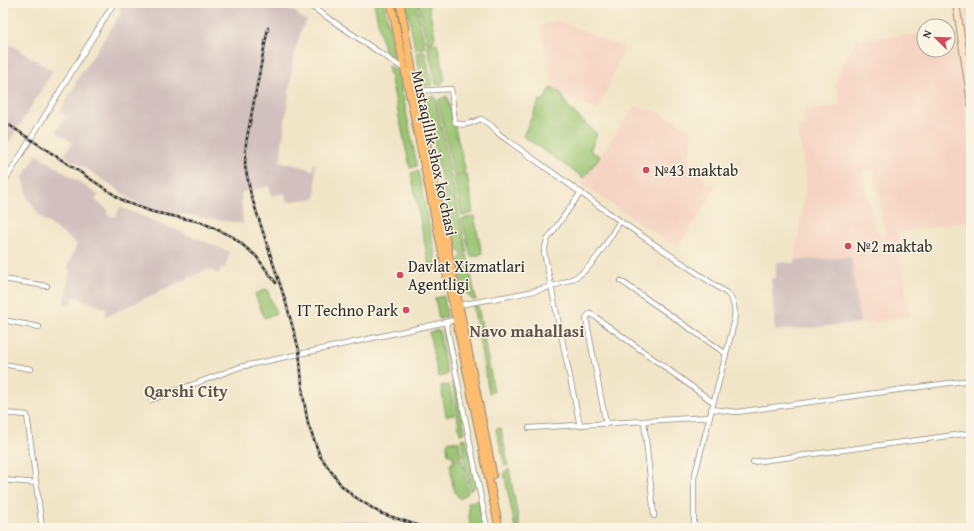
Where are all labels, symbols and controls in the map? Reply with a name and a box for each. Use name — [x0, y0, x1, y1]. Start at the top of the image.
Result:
north arrow — [916, 18, 956, 58]
text: N — [918, 27, 936, 41]
street label: Mustaqillik shox ko'chasi — [406, 68, 464, 238]
place label: №43 maktab — [654, 158, 738, 182]
marker: №43 maktab — [641, 165, 651, 175]
place label: №2 maktab — [856, 234, 933, 258]
marker: №2 maktab — [843, 241, 853, 251]
place label: Davlat Xizmatlari Agentligi — [408, 254, 526, 296]
marker: Davlat Xizmatlari Agentligi — [395, 270, 405, 280]
place label: IT Techno Park — [297, 298, 399, 322]
marker: IT Techno Park — [401, 305, 411, 315]
district label: Navo mahallasi — [470, 318, 584, 343]
district label: Qarshi City — [144, 378, 228, 403]

